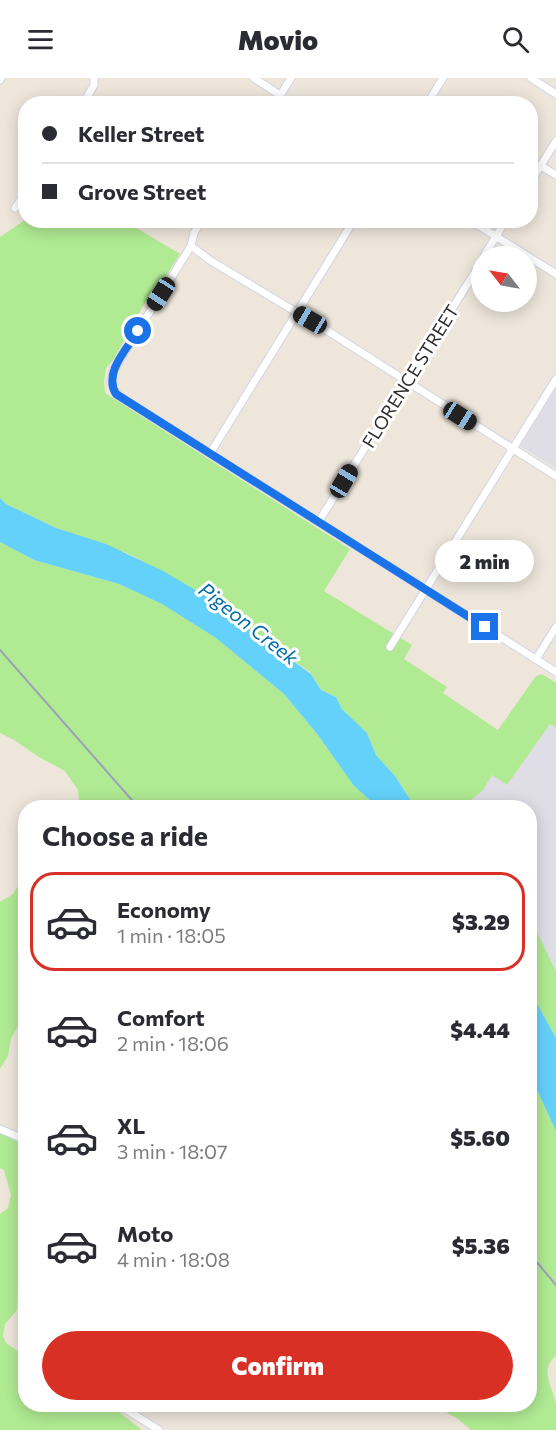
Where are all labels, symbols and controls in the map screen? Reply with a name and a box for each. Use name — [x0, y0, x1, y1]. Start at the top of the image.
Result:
icon: menu — [24, 23, 57, 56]
text: Movio — [238, 23, 318, 56]
icon: search — [499, 23, 532, 56]
text: Keller Street — [78, 120, 204, 147]
text: Grove Street — [78, 178, 206, 205]
north arrow — [471, 246, 537, 312]
map controls — [471, 246, 537, 312]
car — [144, 274, 178, 314]
street label: FLORENCE STREET — [357, 300, 463, 452]
car — [290, 303, 330, 337]
route start — [124, 317, 151, 344]
car — [440, 399, 480, 433]
car — [327, 461, 361, 501]
callout: 2 min — [436, 540, 534, 582]
text: 2 min — [459, 549, 510, 573]
water label: Pigeon Creek — [195, 577, 304, 670]
route end — [471, 613, 498, 640]
text: Choose a ride — [42, 819, 208, 852]
icon: car — [45, 895, 99, 949]
text: Economy — [117, 896, 211, 923]
text: $3.29 — [452, 908, 510, 935]
text: 1 min · 18:05 — [117, 923, 226, 947]
icon: car — [45, 1003, 99, 1057]
text: Comfort — [117, 1004, 205, 1031]
text: $4.44 — [450, 1016, 510, 1043]
text: 2 min · 18:06 — [117, 1031, 229, 1055]
icon: car — [45, 1111, 99, 1165]
text: XL — [117, 1112, 145, 1139]
text: $5.60 — [450, 1124, 510, 1151]
text: 3 min · 18:07 — [117, 1139, 228, 1163]
icon: car — [45, 1219, 99, 1273]
text: Moto — [117, 1220, 173, 1247]
text: $5.36 — [452, 1232, 510, 1259]
text: 4 min · 18:08 — [117, 1247, 230, 1271]
button: Confirm — [42, 1331, 513, 1400]

